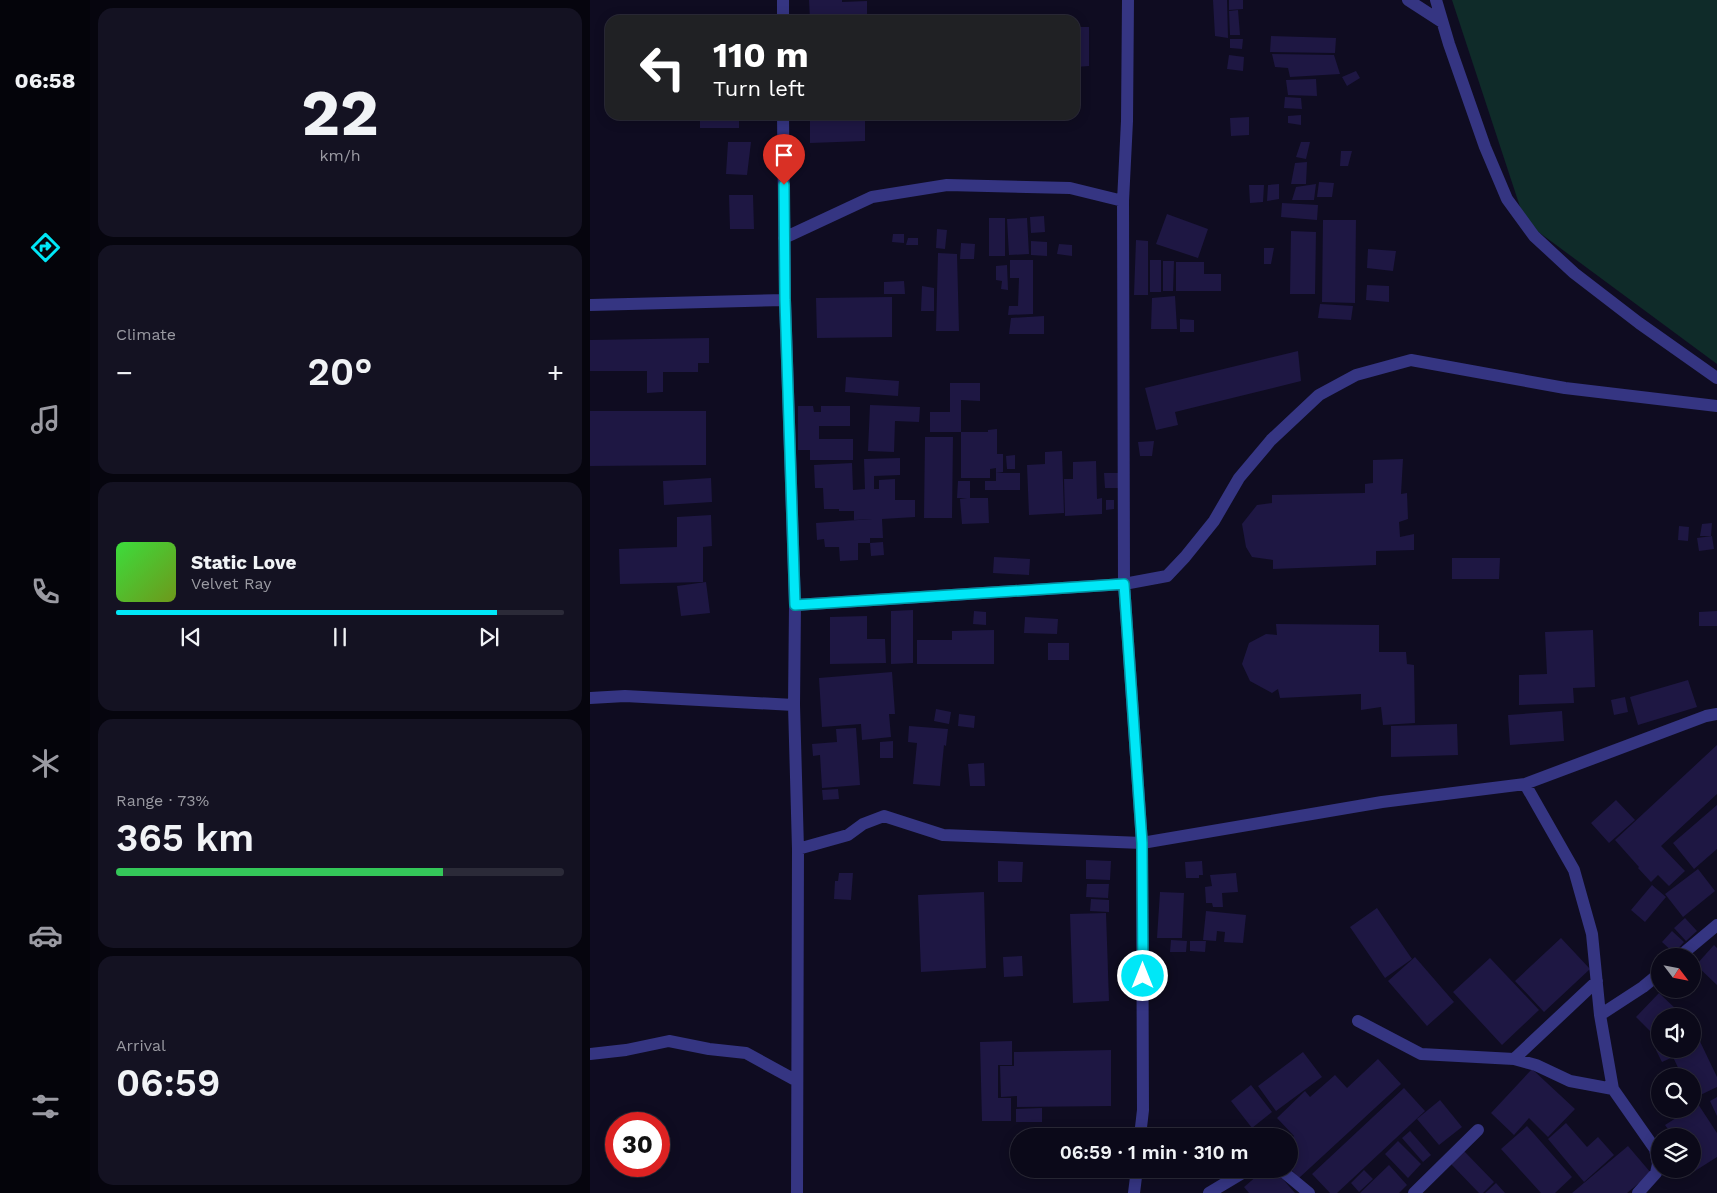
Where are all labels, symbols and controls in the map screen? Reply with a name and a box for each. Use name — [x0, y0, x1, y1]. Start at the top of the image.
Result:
text: 110 m — [713, 34, 809, 76]
icon: left — [630, 35, 695, 100]
text: 06:58 — [15, 68, 75, 93]
text: 22 — [301, 75, 379, 151]
text: Turn left — [713, 76, 805, 101]
pin — [763, 134, 805, 185]
icon: arrive — [770, 141, 798, 169]
text: km/h — [319, 146, 361, 165]
icon: directions — [28, 230, 63, 265]
text: Climate — [116, 325, 176, 344]
text: 20° — [308, 350, 372, 394]
text: − — [116, 356, 133, 389]
text: + — [547, 356, 564, 389]
icon: music — [28, 402, 63, 437]
text: Static Love — [191, 551, 296, 574]
icon: phone — [28, 574, 63, 609]
text: Velvet Ray — [191, 574, 271, 593]
icon: previous — [177, 623, 205, 651]
icon: pause — [326, 623, 354, 651]
icon: next — [475, 623, 503, 651]
icon: climate — [28, 746, 63, 781]
text: Range · 73% — [116, 791, 209, 810]
text: 365 km — [116, 816, 254, 860]
icon: car — [28, 918, 63, 953]
north arrow — [1651, 948, 1701, 998]
map controls — [1651, 948, 1701, 1178]
position arrow — [1116, 949, 1168, 1001]
button: sound — [1651, 1008, 1701, 1058]
text: Arrival — [116, 1036, 166, 1055]
text: 06:59 — [116, 1061, 220, 1105]
button: search — [1651, 1068, 1701, 1118]
icon: filters — [28, 1089, 63, 1124]
speed limit sign: 30 — [605, 1112, 670, 1177]
button: layers — [1651, 1128, 1701, 1178]
text: 06:59 · 1 min · 310 m — [1060, 1141, 1248, 1164]

